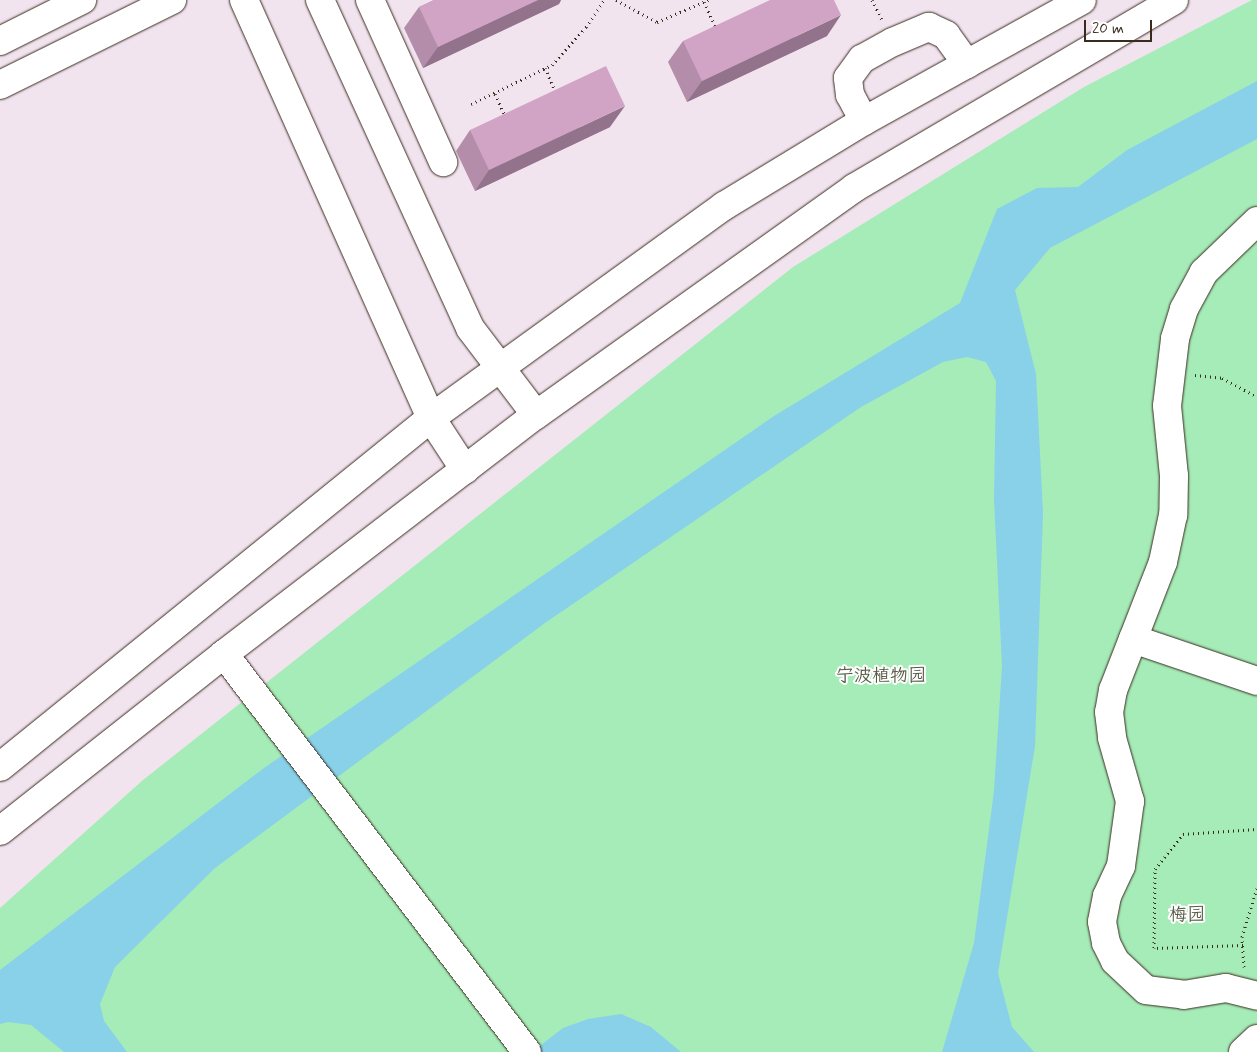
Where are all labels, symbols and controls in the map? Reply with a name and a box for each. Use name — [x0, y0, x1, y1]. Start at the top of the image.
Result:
scale bar — [1087, 10, 1154, 42]
text: 20 m — [1092, 19, 1124, 39]
park label: 宁波植物园 — [836, 665, 926, 687]
park label: 梅园 — [1169, 904, 1205, 926]

